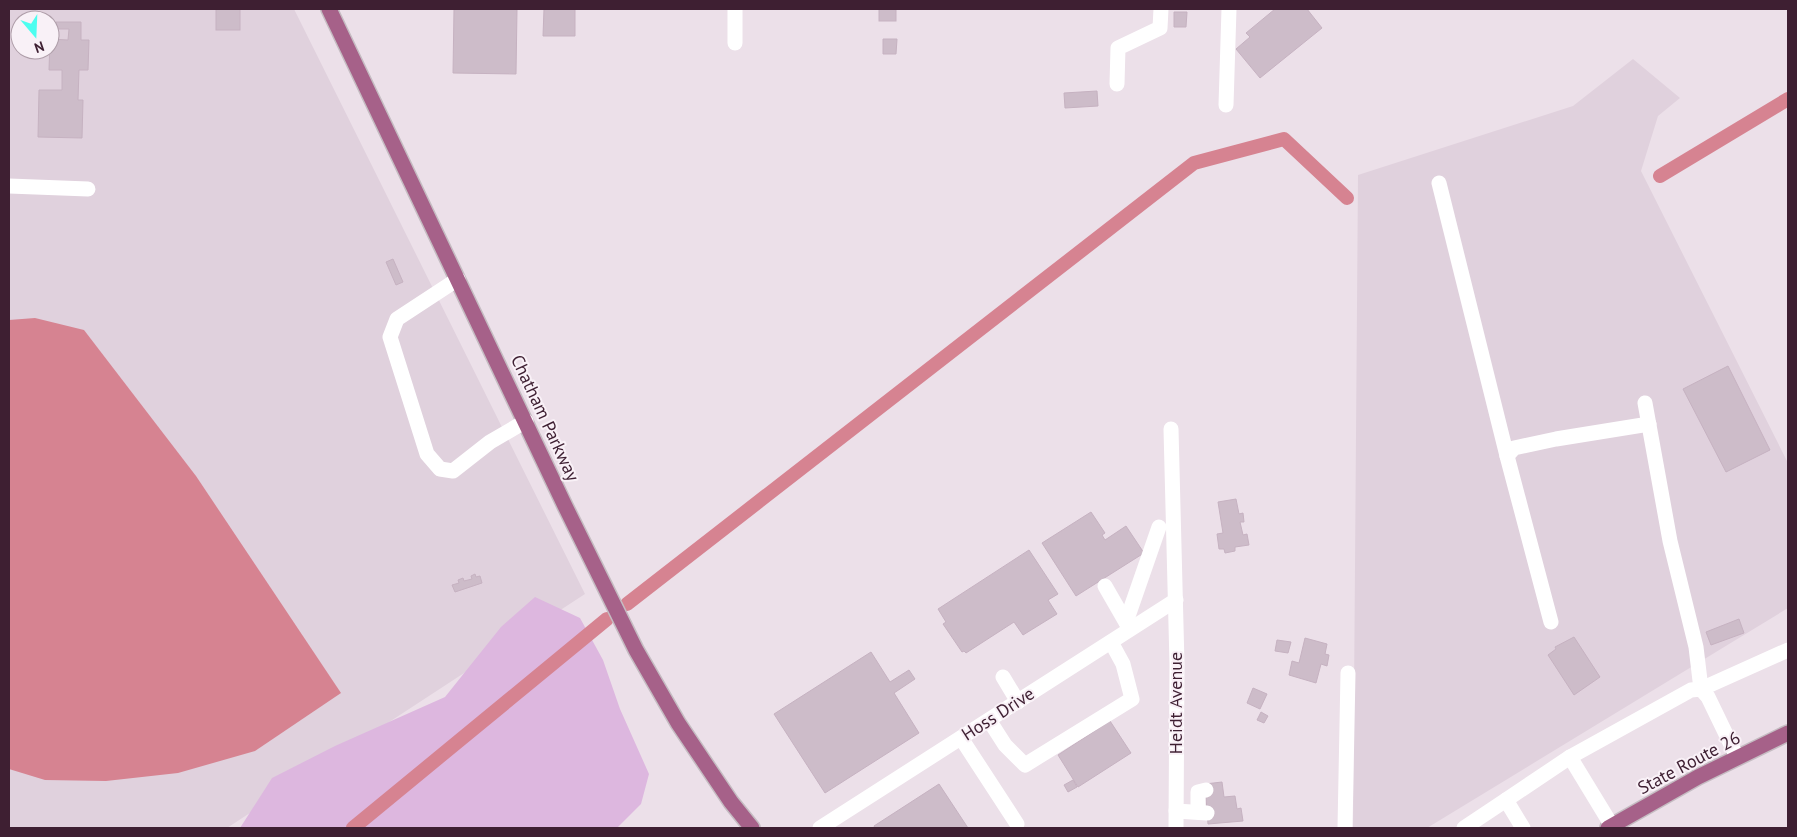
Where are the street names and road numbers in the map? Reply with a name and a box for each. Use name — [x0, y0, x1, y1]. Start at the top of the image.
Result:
street label: Chatham Parkway — [506, 351, 585, 485]
street label: Heidt Avenue — [1164, 652, 1187, 754]
street label: Hoss Drive — [957, 682, 1038, 746]
street label: State Route 26 — [1633, 726, 1744, 799]

